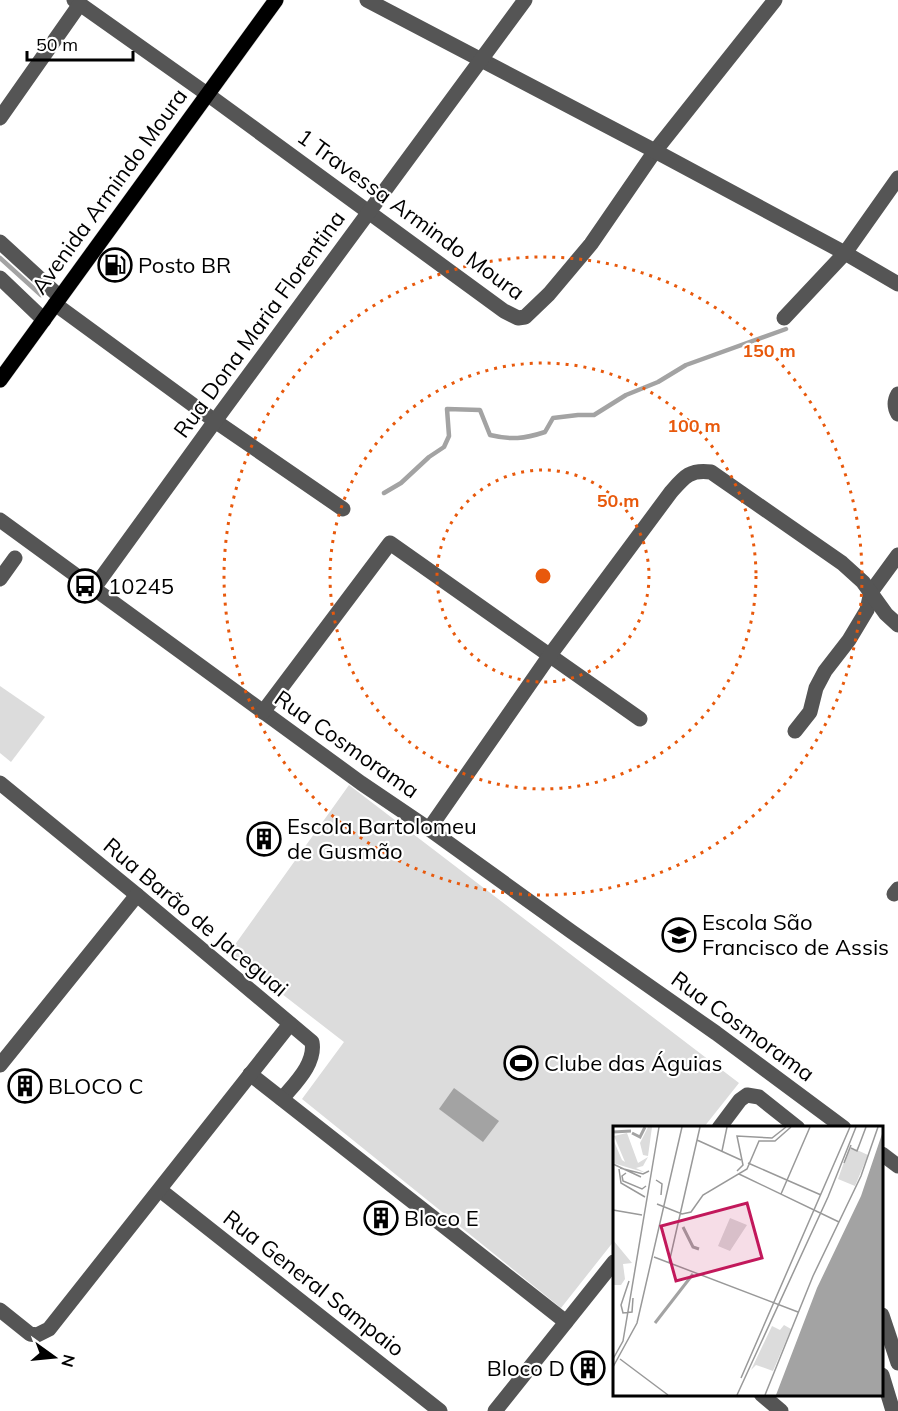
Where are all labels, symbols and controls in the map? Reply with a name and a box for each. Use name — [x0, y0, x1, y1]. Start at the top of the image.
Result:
scale bar — [27, 24, 134, 62]
text: 50 m — [36, 33, 78, 56]
street label: Avenida Armindo Moura — [25, 83, 193, 299]
street label: 1 Travessa Armindo Moura — [292, 122, 530, 306]
street label: Rua Dona Maria Florentina — [167, 205, 351, 443]
fuel station icon: Posto BR — [97, 247, 133, 283]
place label: Posto BR — [138, 251, 231, 279]
text: 150 m — [742, 339, 796, 362]
text: 100 m — [667, 414, 721, 437]
text: 50 m — [597, 489, 639, 512]
centre of rings — [533, 566, 553, 586]
bus stop icon: 10245 — [67, 568, 103, 604]
place label: 10245 — [108, 572, 174, 600]
street label: Rua Cosmorama — [269, 684, 425, 804]
place label: Escola Bartolomeu de Gusmão — [287, 812, 477, 865]
building icon: Escola Bartolomeu de Gusmão — [246, 821, 282, 857]
street label: Rua Barão de Jaceguai — [98, 831, 294, 1003]
place label: Escola São Francisco de Assis — [702, 908, 889, 961]
school or university icon: Escola São Francisco de Assis — [661, 917, 697, 953]
street label: Rua Cosmorama — [666, 965, 820, 1087]
sports icon: Clube das Águias — [503, 1045, 539, 1081]
place label: Clube das Águias — [544, 1049, 722, 1077]
building icon: BLOCO C — [7, 1068, 43, 1104]
place label: BLOCO C — [48, 1072, 143, 1100]
inset map — [613, 1126, 883, 1396]
building icon: Bloco E — [363, 1200, 399, 1236]
street label: Rua General Sampaio — [218, 1204, 410, 1362]
place label: Bloco E — [404, 1204, 479, 1232]
north arrow — [24, 1327, 84, 1387]
building icon: Bloco D — [570, 1350, 606, 1386]
text: N — [57, 1352, 80, 1369]
place label: Bloco D — [487, 1354, 565, 1382]

